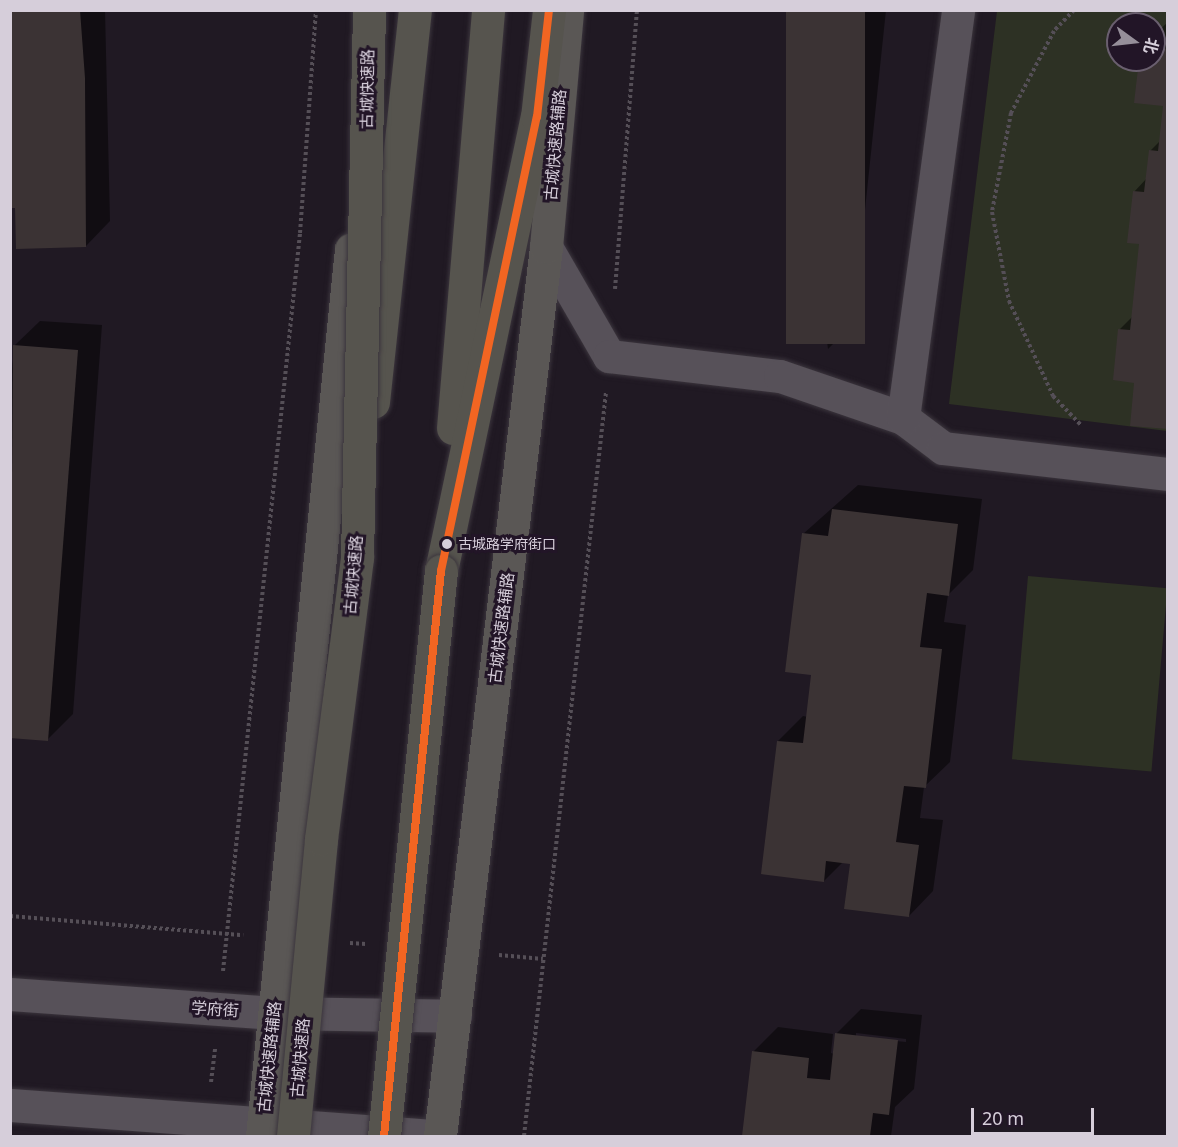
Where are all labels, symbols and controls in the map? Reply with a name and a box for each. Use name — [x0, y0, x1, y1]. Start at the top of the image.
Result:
north arrow — [1106, 12, 1166, 72]
text: 北 — [1139, 36, 1164, 57]
street label: 古城快速路 — [357, 49, 377, 129]
street label: 古城快速路辅路 — [541, 88, 569, 202]
street label: 古城快速路 — [340, 534, 366, 616]
place label: 古城路学府街口 — [458, 536, 556, 552]
marker: 古城路学府街口 — [441, 538, 453, 550]
street label: 古城快速路辅路 — [485, 571, 517, 685]
street label: 学府街 — [190, 998, 240, 1020]
street label: 古城快速路辅路 — [254, 1000, 284, 1114]
street label: 古城快速路 — [287, 1017, 313, 1099]
scale bar — [974, 1096, 1097, 1134]
text: 20 m — [982, 1106, 1024, 1130]

